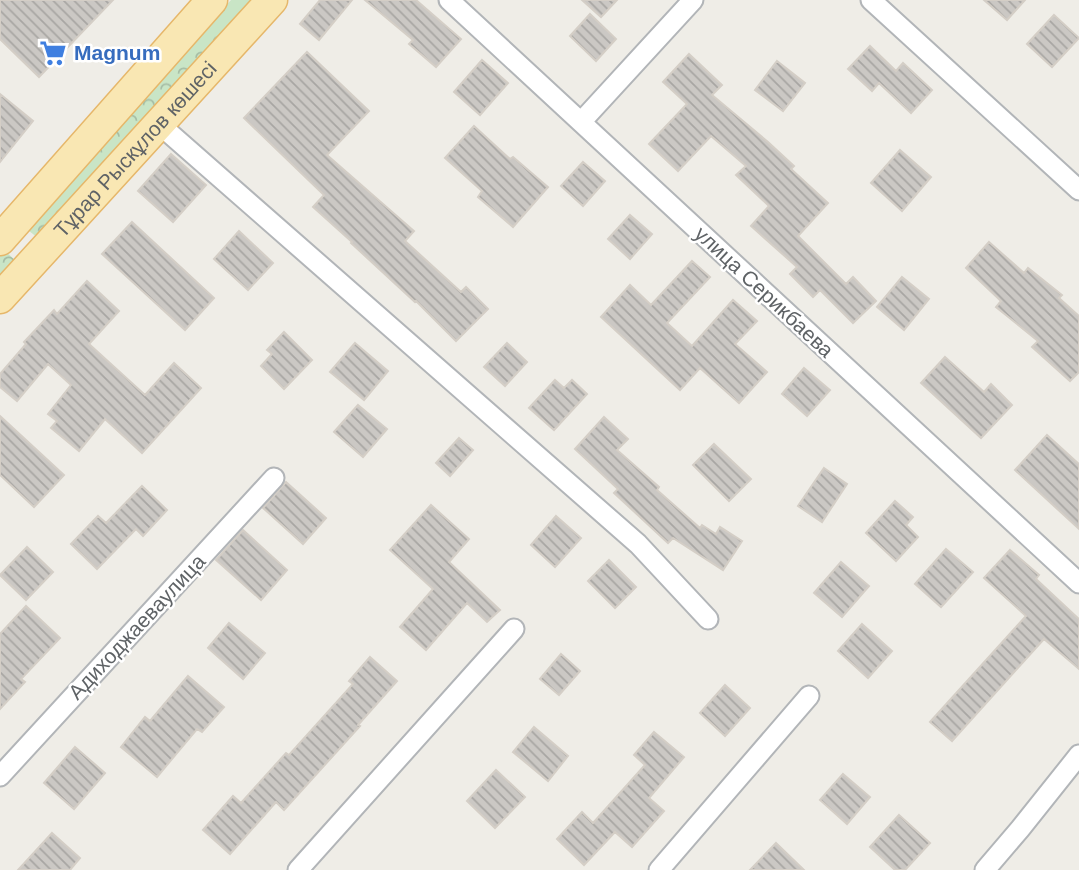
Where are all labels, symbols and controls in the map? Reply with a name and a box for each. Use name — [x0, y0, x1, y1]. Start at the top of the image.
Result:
supermarket icon: Magnum — [38, 38, 68, 68]
place label: Magnum — [74, 41, 160, 64]
street label: Тұрар Рыскұлов көшесі — [49, 57, 221, 242]
street label: улица Серикбаева — [690, 222, 839, 362]
street label: Адиходжаеваулица — [64, 549, 210, 704]

